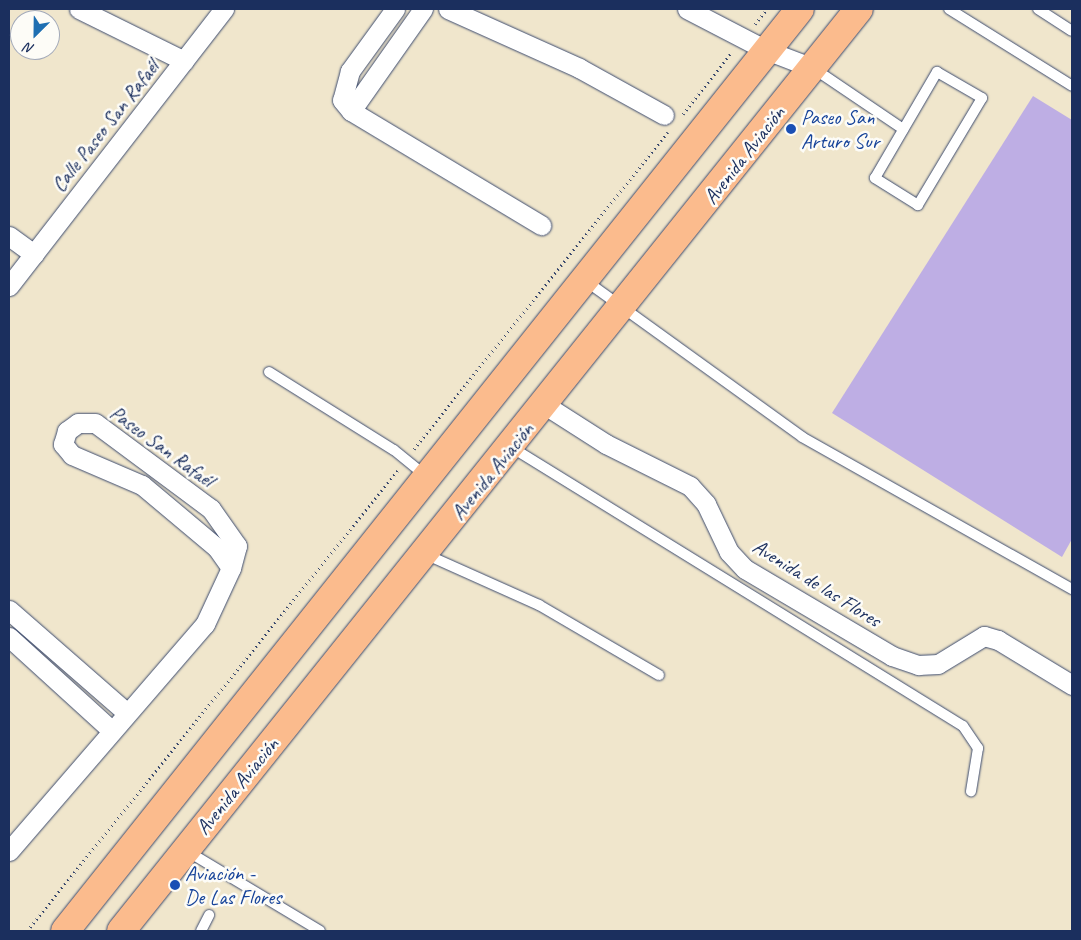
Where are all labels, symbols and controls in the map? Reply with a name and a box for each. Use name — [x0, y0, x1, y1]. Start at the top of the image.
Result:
north arrow — [10, 10, 60, 60]
text: N — [22, 39, 37, 58]
street label: Calle Paseo San Rafaél — [45, 55, 165, 197]
street label: Avenida Aviación — [698, 101, 790, 209]
place label: Paseo San Arturo Sur — [801, 104, 879, 154]
marker: Paseo San Arturo Sur — [785, 123, 797, 135]
street label: Paseo San Rafaél — [105, 400, 219, 492]
street label: Avenida Aviación — [445, 417, 539, 525]
street label: Avenida de las Flores — [748, 533, 886, 633]
street label: Avenida Aviación — [190, 732, 284, 840]
place label: Aviación - De Las Flores — [185, 860, 282, 910]
marker: Aviación - De Las Flores — [169, 879, 181, 891]

